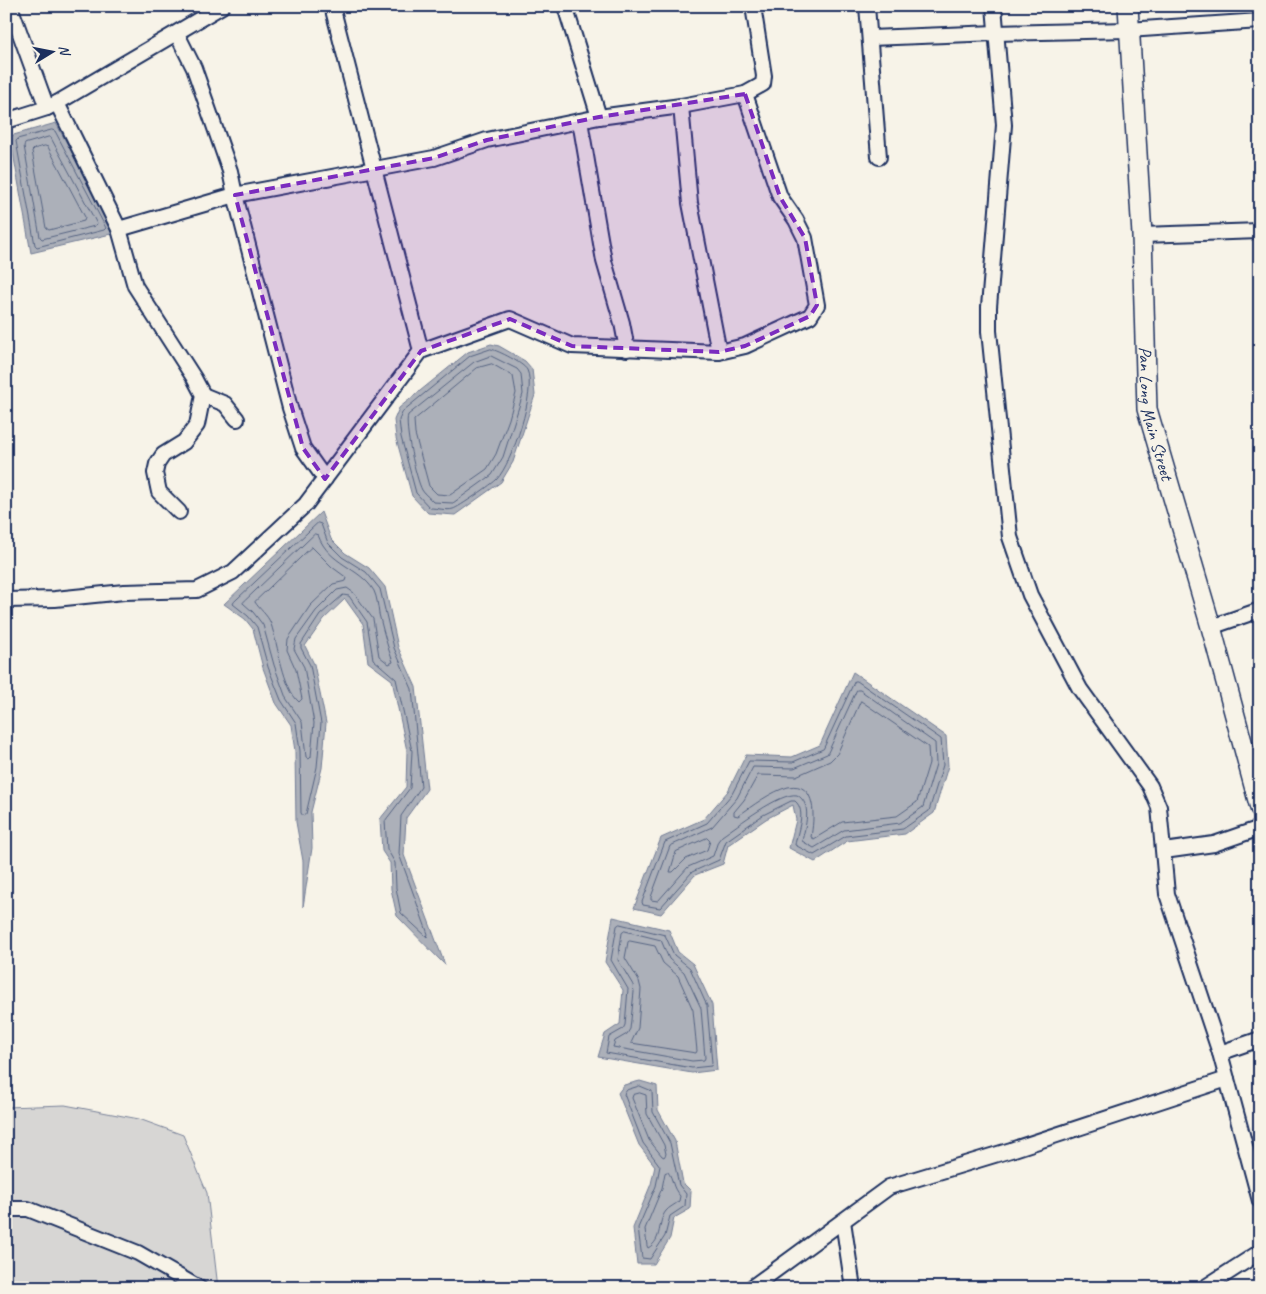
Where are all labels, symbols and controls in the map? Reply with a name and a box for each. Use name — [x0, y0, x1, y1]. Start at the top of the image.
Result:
north arrow — [28, 28, 78, 78]
text: N — [55, 44, 74, 58]
street label: Pan Long Main Street — [1134, 346, 1179, 485]

